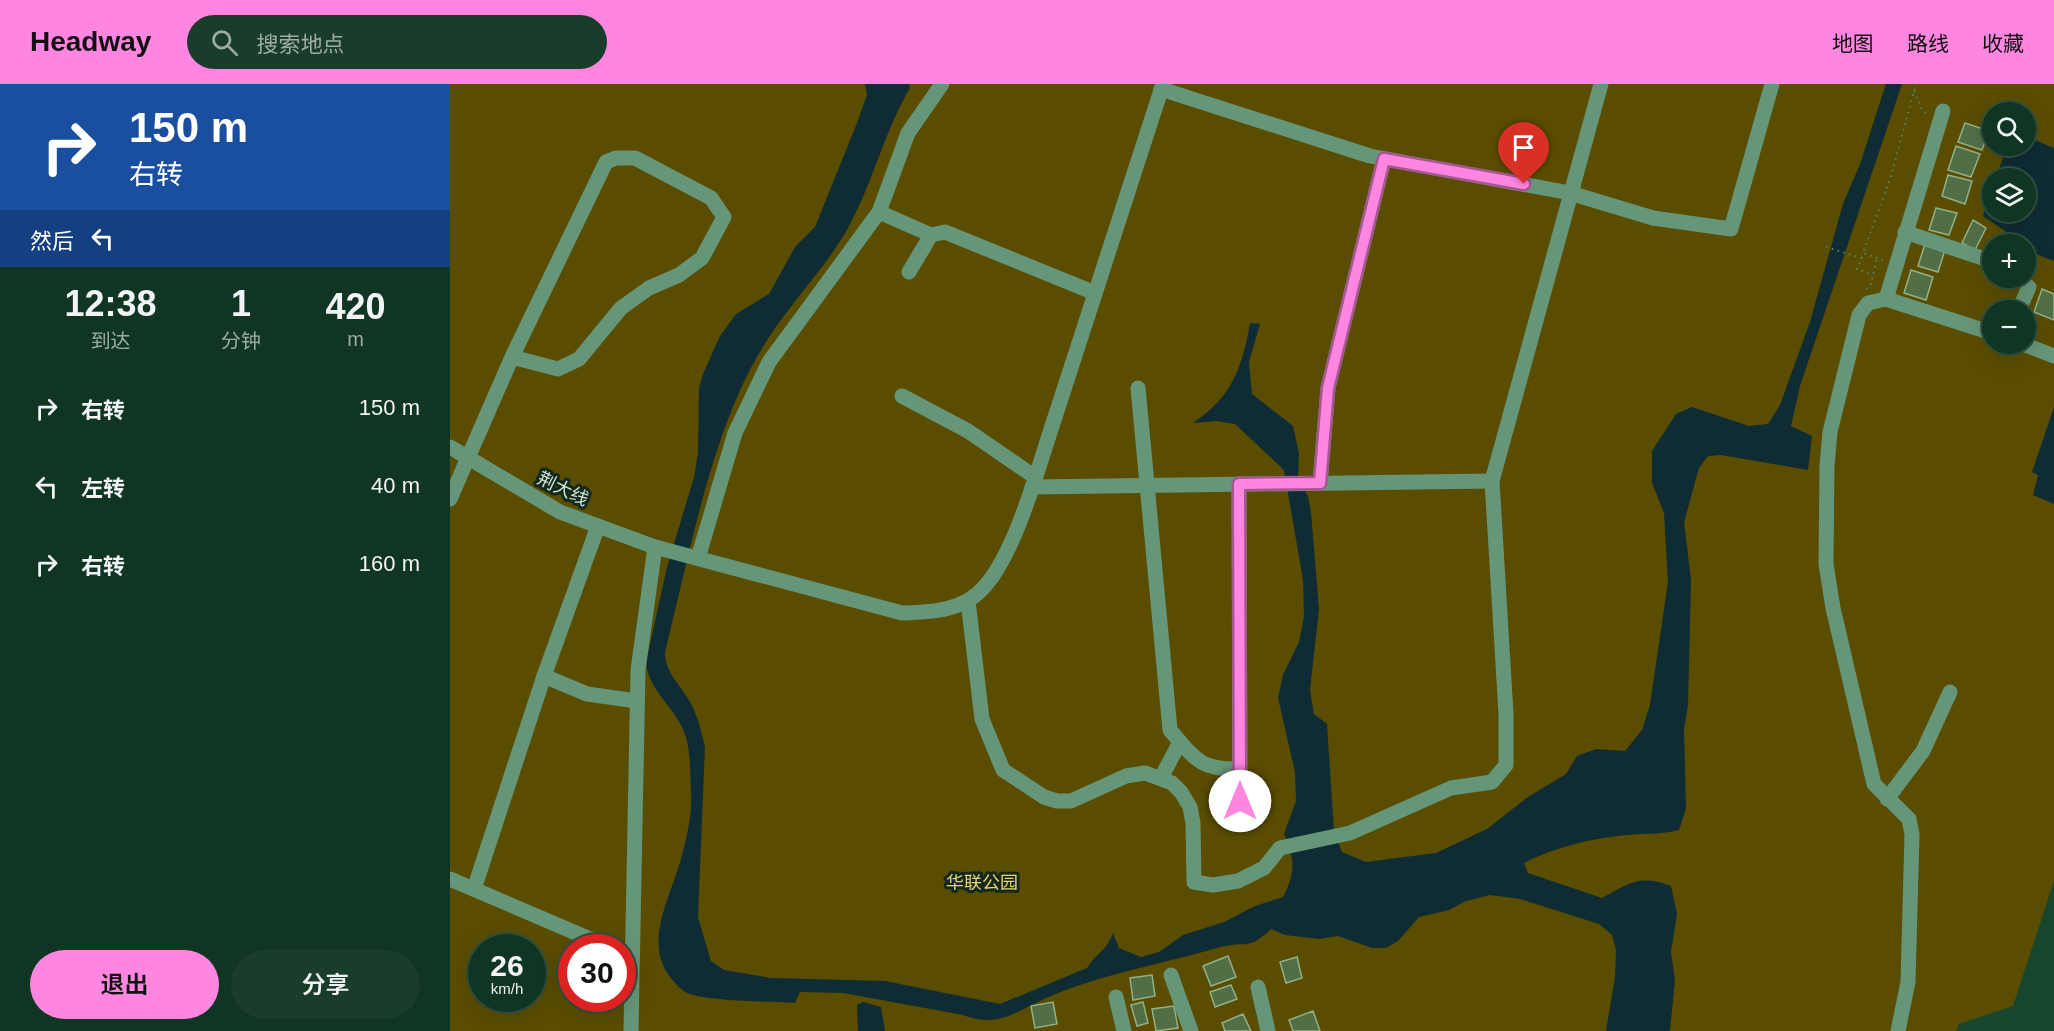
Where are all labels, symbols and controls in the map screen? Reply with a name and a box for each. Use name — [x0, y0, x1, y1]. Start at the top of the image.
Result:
search box — [187, 15, 607, 69]
text: Headway — [30, 26, 151, 57]
icon: search — [208, 26, 241, 59]
text: 搜索地点 — [256, 32, 344, 57]
text: 地图 — [1832, 32, 1874, 55]
text: 路线 — [1907, 32, 1949, 55]
text: 收藏 — [1982, 32, 2024, 55]
map controls — [1982, 102, 2036, 354]
button: search — [1982, 102, 2036, 156]
text: 150 m — [129, 104, 248, 151]
icon: right — [30, 108, 108, 186]
pin — [1498, 122, 1549, 184]
icon: arrive — [1507, 131, 1540, 164]
text: 右转 — [129, 160, 183, 190]
button: layers — [1982, 168, 2036, 222]
icon: left — [86, 222, 119, 255]
text: 然后 — [30, 229, 74, 254]
button: + — [1982, 234, 2036, 288]
text: 12:38 — [64, 283, 157, 324]
text: 1 — [231, 283, 251, 324]
text: 420 — [325, 286, 386, 327]
button: − — [1982, 300, 2036, 354]
text: m — [347, 328, 364, 350]
text: 到达 — [90, 330, 130, 352]
text: 分钟 — [221, 330, 261, 352]
icon: right — [30, 392, 63, 425]
text: 150 m — [359, 395, 420, 420]
text: 右转 — [81, 398, 125, 423]
street label: 荆大线 — [534, 468, 592, 510]
icon: left — [30, 470, 63, 503]
text: 40 m — [371, 473, 420, 498]
text: 左转 — [81, 476, 125, 501]
icon: right — [30, 548, 63, 581]
text: 160 m — [359, 551, 420, 576]
text: 右转 — [81, 554, 125, 579]
position arrow — [1208, 769, 1272, 833]
park label: 华联公园 — [946, 873, 1018, 893]
speed limit sign: 30 — [558, 934, 636, 1012]
text: 26 — [490, 949, 524, 982]
button: 退出 — [30, 950, 219, 1019]
button: 分享 — [231, 950, 420, 1019]
text: km/h — [491, 980, 523, 997]

